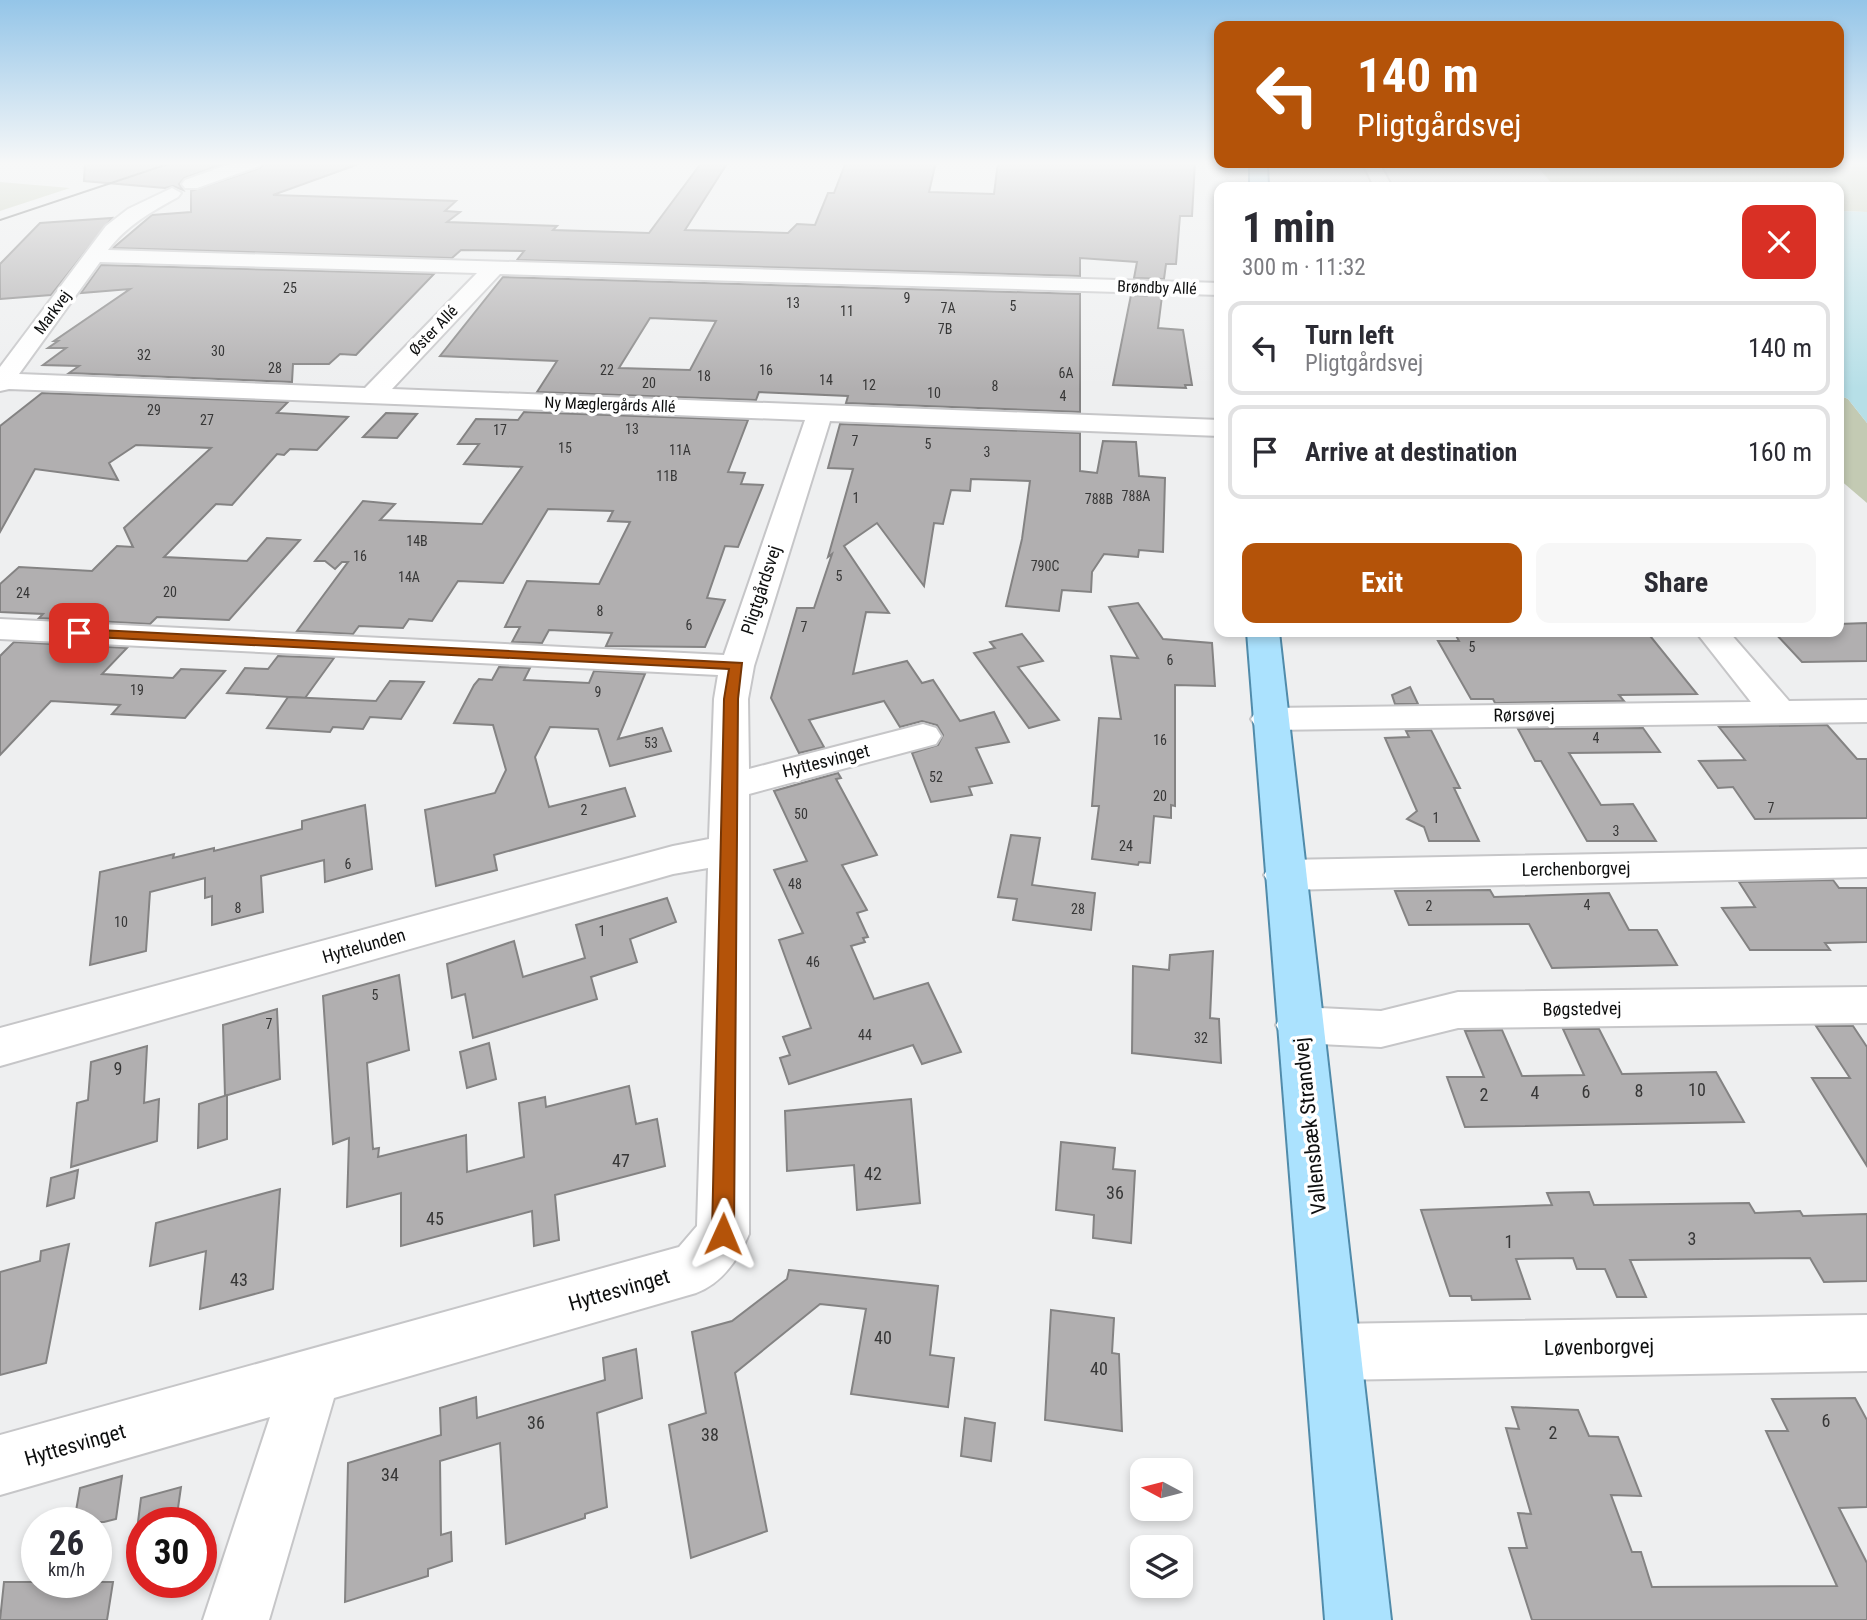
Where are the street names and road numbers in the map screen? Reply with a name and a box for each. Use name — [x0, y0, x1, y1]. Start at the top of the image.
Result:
street label: Brøndby Allé — [1117, 277, 1197, 298]
street label: Markvej — [30, 287, 75, 338]
street label: Øster Allé — [405, 302, 462, 359]
street label: Ny Mæglergårds Allé — [544, 393, 676, 416]
street label: Pligtgårdsvej — [736, 543, 785, 637]
street label: Rørsøvej — [1493, 703, 1555, 726]
street label: Hyttesvinget — [780, 740, 872, 781]
street label: Lerchenborgvej — [1521, 857, 1630, 880]
street label: Hyttelunden — [320, 924, 408, 967]
street label: Bøgstedvej — [1542, 997, 1621, 1020]
street label: Vallensbæk Strandvej — [1289, 1036, 1331, 1216]
street label: Hyttesvinget — [566, 1264, 672, 1316]
street label: Løvenborgvej — [1544, 1334, 1654, 1360]
street label: Hyttesvinget — [22, 1419, 128, 1471]

